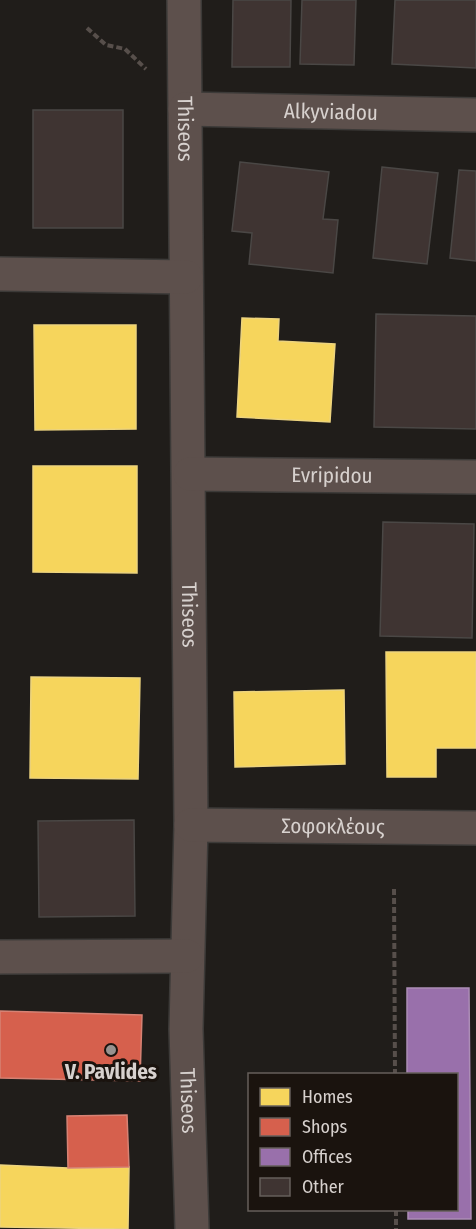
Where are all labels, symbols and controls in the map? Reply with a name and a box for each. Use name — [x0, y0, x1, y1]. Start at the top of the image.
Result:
street label: Thiseos — [172, 96, 198, 162]
street label: Alkyviadou — [284, 98, 378, 126]
street label: Evripidou — [291, 462, 373, 489]
street label: Thiseos — [176, 582, 202, 648]
street label: Σοφοκλέους — [281, 813, 385, 840]
marker: V. Pavlides — [104, 1043, 118, 1057]
place label: V. Pavlides — [64, 1059, 157, 1085]
street label: Thiseos — [174, 1068, 202, 1134]
legend — [248, 1073, 458, 1211]
text: Homes — [302, 1086, 353, 1108]
text: Shops — [302, 1116, 347, 1138]
text: Offices — [302, 1146, 352, 1168]
text: Other — [302, 1176, 345, 1198]

